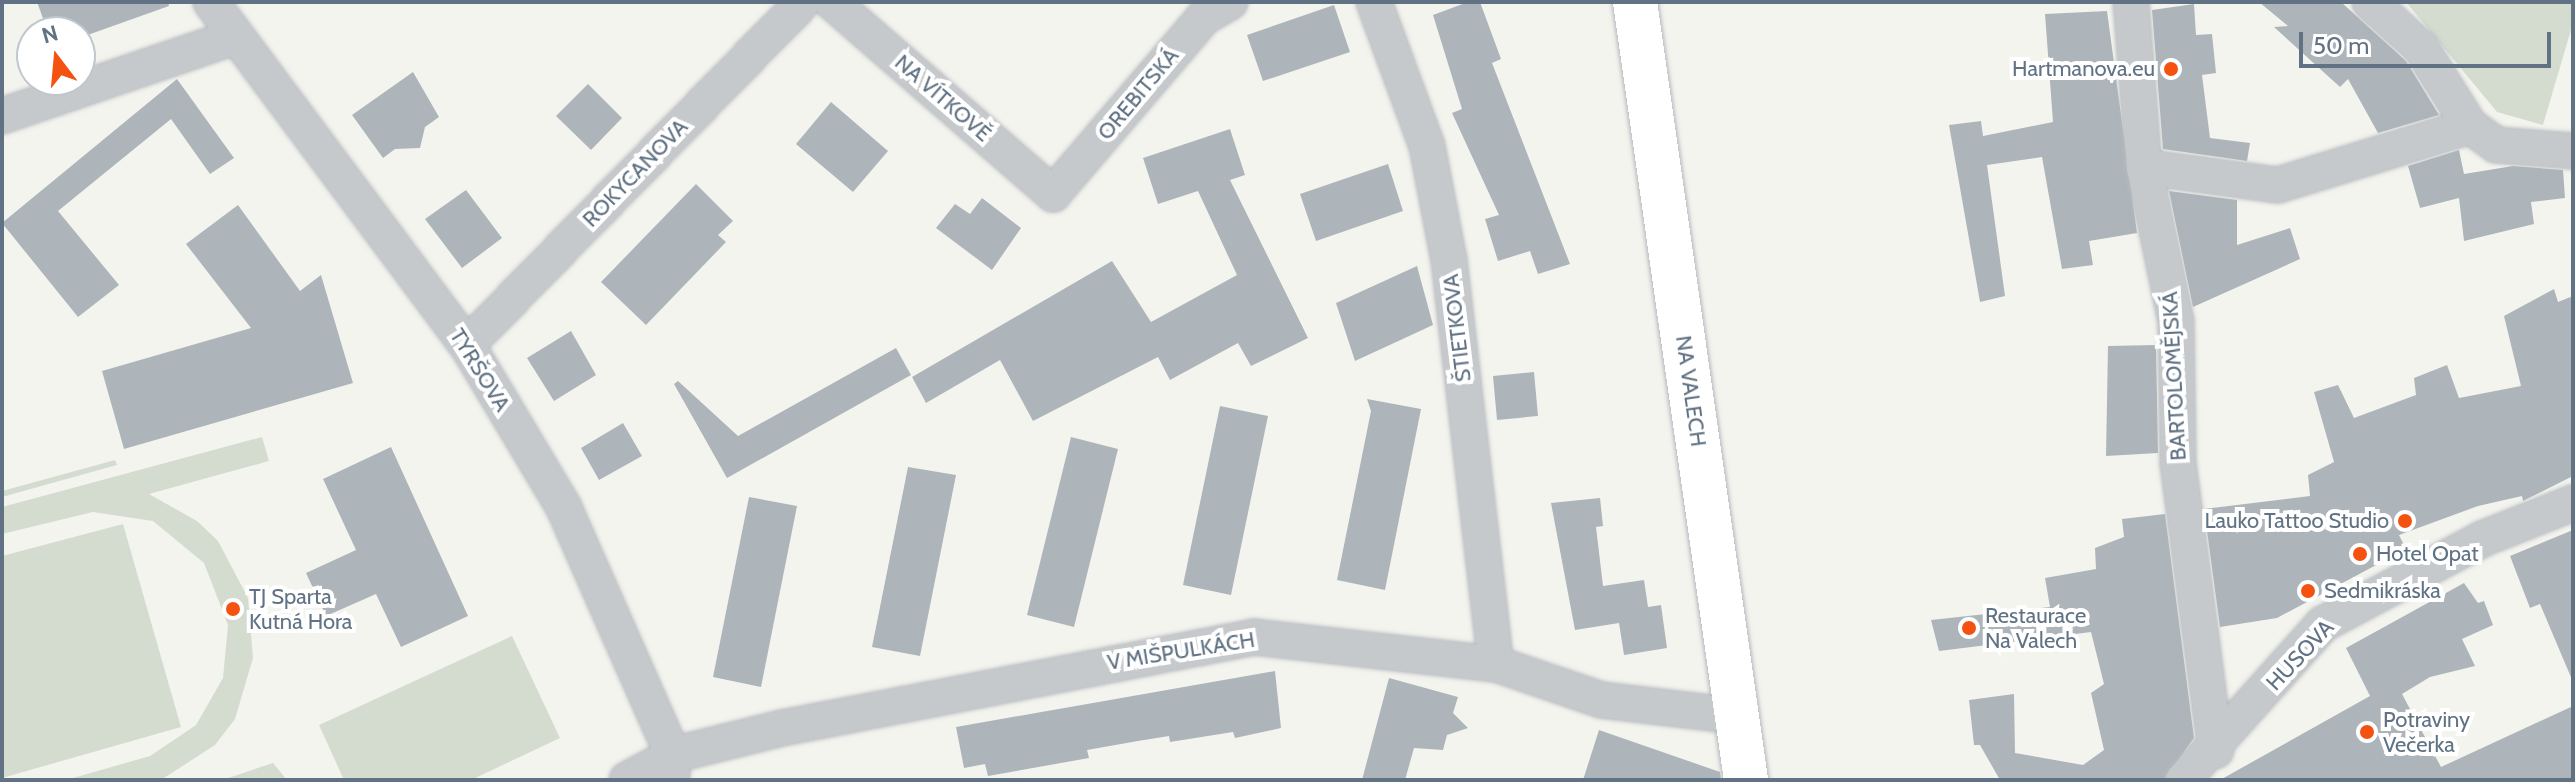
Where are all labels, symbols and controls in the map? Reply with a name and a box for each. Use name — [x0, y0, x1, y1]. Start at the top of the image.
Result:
north arrow — [16, 16, 96, 96]
scale bar — [2303, 16, 2555, 66]
text: N — [39, 19, 61, 49]
text: 50 m — [2313, 31, 2369, 60]
street label: OREBITSKÁ — [1092, 43, 1184, 145]
street label: NA VÍTKOVĚ — [889, 49, 997, 147]
place label: Hartmanova.eu — [2012, 56, 2155, 82]
marker: Hartmanova.eu — [2162, 60, 2180, 78]
street label: ROKYCANOVA — [577, 114, 693, 232]
street label: ŠTIETKOVA — [1437, 273, 1477, 383]
street label: BARTOLOMĚJSKÁ — [2156, 291, 2192, 461]
street label: TYRŠOVA — [444, 324, 516, 416]
street label: NA VALECH — [1670, 334, 1712, 448]
place label: Lauko Tattoo Studio — [2204, 508, 2389, 534]
marker: Lauko Tattoo Studio — [2396, 512, 2414, 530]
place label: Hotel Opat — [2376, 541, 2479, 567]
marker: Hotel Opat — [2351, 545, 2369, 563]
place label: Sedmikráska — [2324, 578, 2441, 604]
marker: Sedmikráska — [2299, 582, 2317, 600]
place label: TJ Sparta Kutná Hora — [249, 583, 352, 634]
marker: TJ Sparta Kutná Hora — [224, 600, 242, 618]
place label: Restaurace Na Valech — [1985, 602, 2086, 654]
street label: HUSOVA — [2261, 614, 2339, 696]
marker: Restaurace Na Valech — [1960, 619, 1978, 637]
street label: V MIŠPULKÁCH — [1105, 626, 1257, 676]
place label: Potraviny Večerka — [2383, 706, 2470, 758]
marker: Potraviny Večerka — [2358, 723, 2376, 741]

